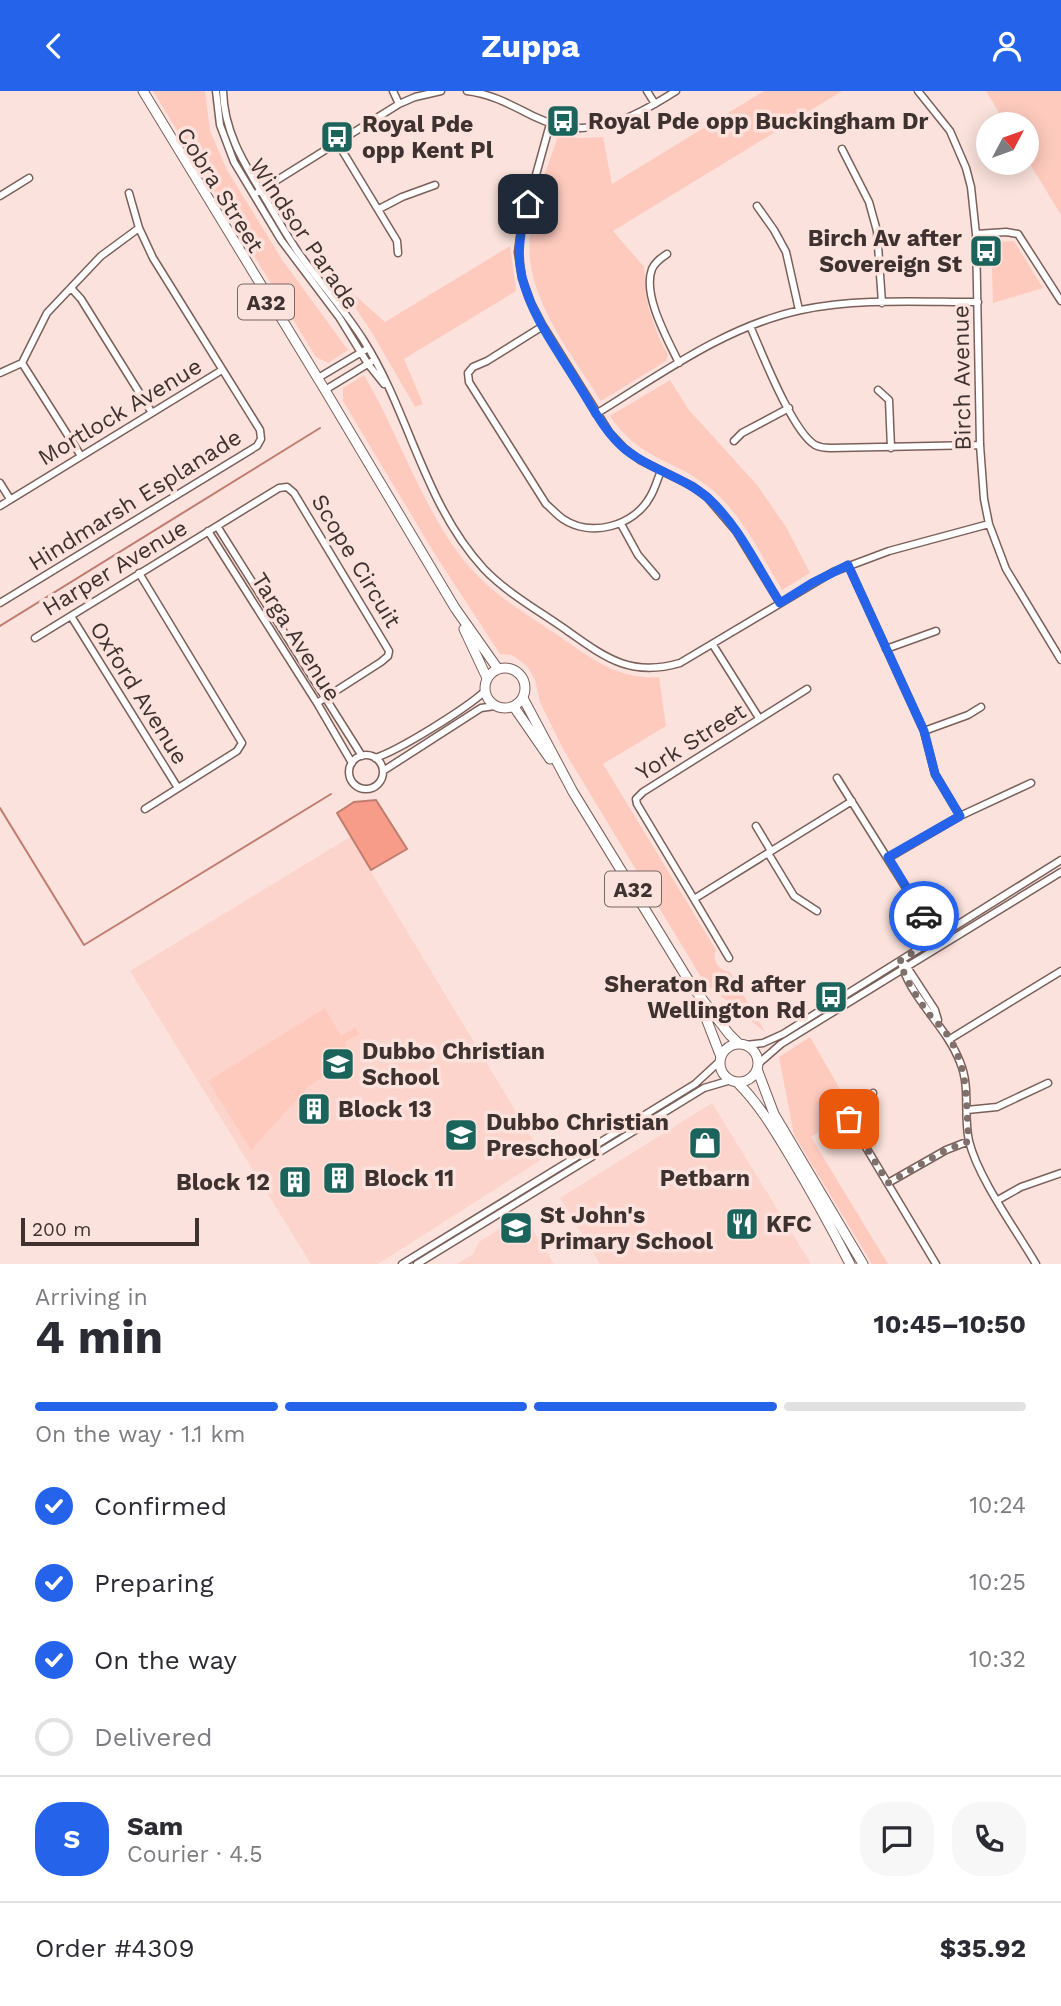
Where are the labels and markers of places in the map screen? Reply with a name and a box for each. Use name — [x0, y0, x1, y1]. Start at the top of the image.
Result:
bus stop icon: Royal Pde opp Buckingham Dr — [544, 102, 582, 140]
place label: Royal Pde opp Buckingham Dr — [588, 108, 929, 135]
place label: Royal Pde opp Kent Pl — [362, 111, 494, 164]
bus stop icon: Royal Pde opp Kent Pl — [318, 118, 356, 156]
pin — [498, 174, 558, 234]
place label: Birch Av after Sovereign St — [808, 225, 962, 278]
bus stop icon: Birch Av after Sovereign St — [967, 232, 1005, 270]
place label: Sheraton Rd after Wellington Rd — [604, 971, 806, 1024]
bus stop icon: Sheraton Rd after Wellington Rd — [812, 978, 850, 1016]
place label: Dubbo Christian School — [362, 1038, 545, 1091]
school or university icon: Dubbo Christian School — [319, 1045, 357, 1083]
pin — [819, 1089, 879, 1149]
building icon: Block 13 — [295, 1090, 333, 1128]
place label: Block 13 — [338, 1096, 432, 1123]
place label: Dubbo Christian Preschool — [486, 1109, 669, 1162]
school or university icon: Dubbo Christian Preschool — [442, 1116, 480, 1154]
shop icon: Petbarn — [686, 1124, 724, 1162]
building icon: Block 11 — [320, 1159, 358, 1197]
building icon: Block 12 — [276, 1163, 314, 1201]
place label: Block 11 — [364, 1165, 454, 1192]
place label: Petbarn — [660, 1165, 750, 1192]
place label: Block 12 — [176, 1169, 270, 1196]
place label: St John's Primary School — [540, 1202, 714, 1255]
restaurant icon: KFC — [723, 1205, 761, 1243]
school or university icon: St John's Primary School — [497, 1209, 535, 1247]
place label: KFC — [766, 1211, 812, 1238]

